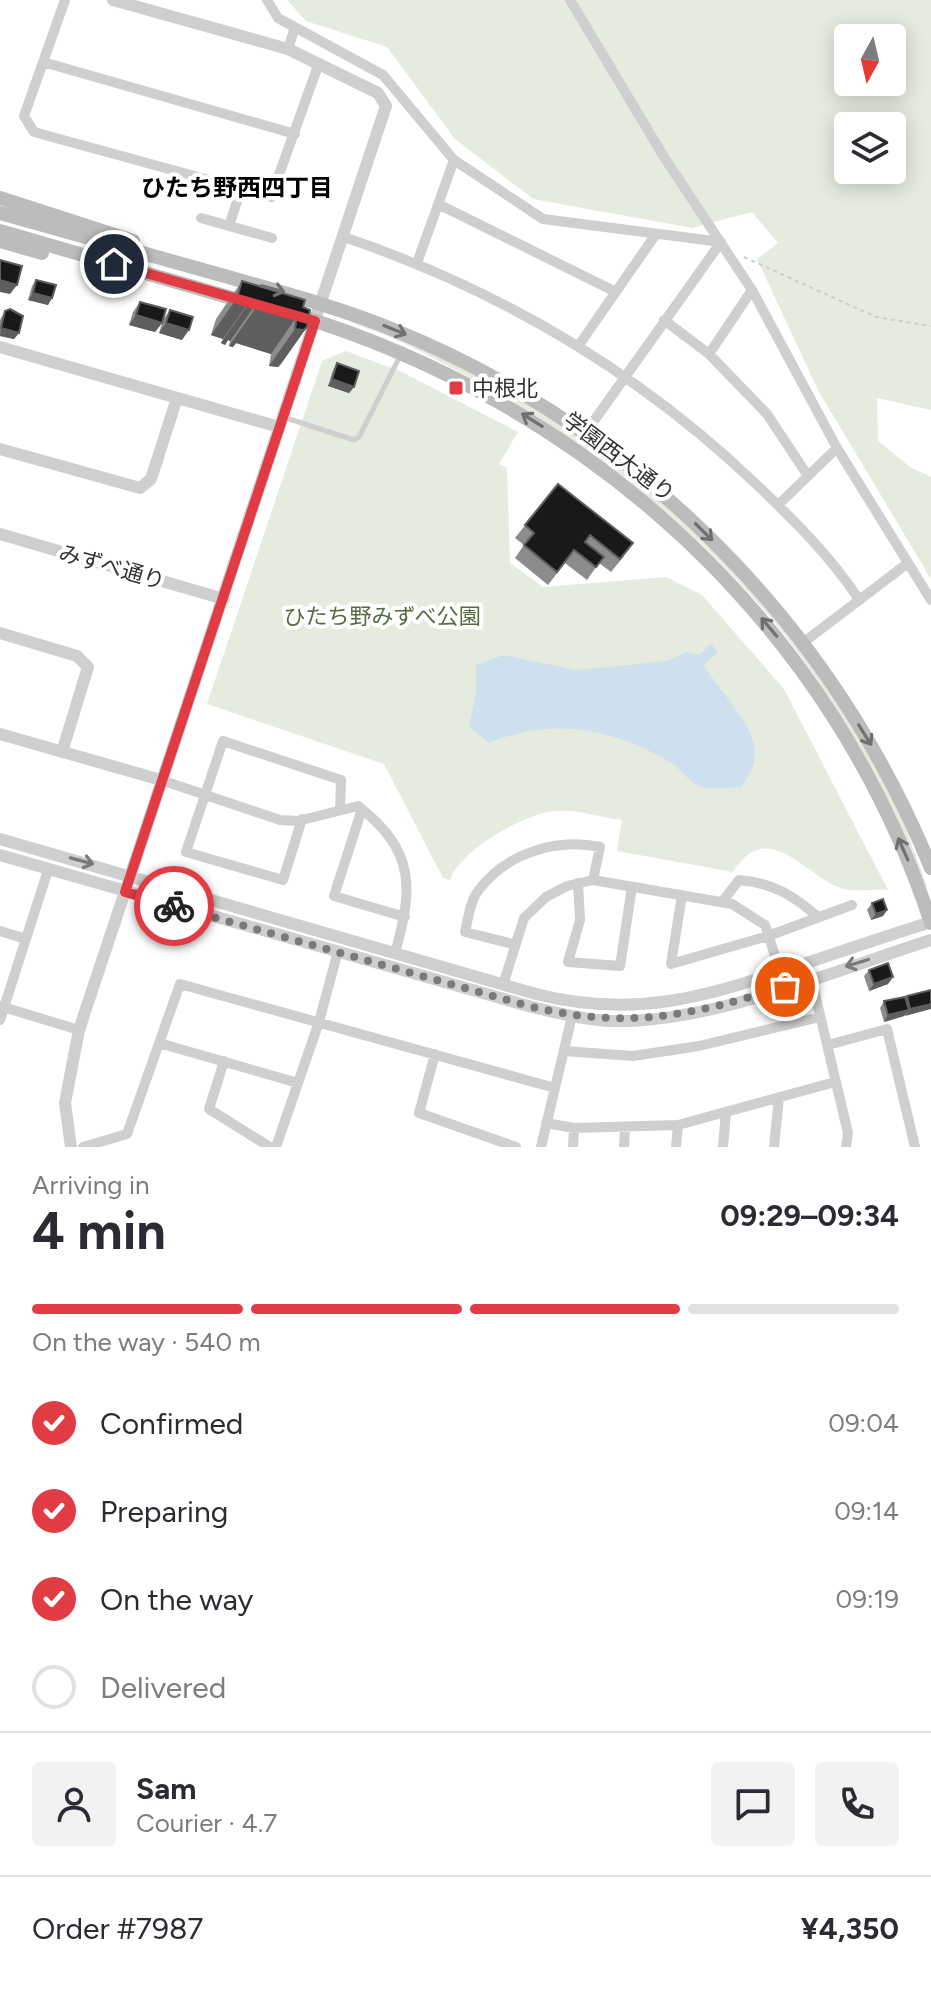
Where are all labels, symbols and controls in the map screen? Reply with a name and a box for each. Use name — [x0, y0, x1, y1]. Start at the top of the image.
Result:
north arrow — [834, 24, 906, 96]
map controls — [834, 24, 906, 184]
button: layers — [834, 112, 906, 184]
district label: ひたち野西四丁目 — [141, 173, 333, 202]
pin — [80, 230, 148, 298]
icon: home — [92, 242, 136, 286]
one-way arrow — [260, 283, 286, 298]
one-way arrow — [382, 324, 407, 339]
place label: 中根北 — [472, 375, 538, 402]
marker: 中根北 — [447, 379, 465, 397]
street label: 学園西大通り — [558, 406, 680, 508]
one-way arrow — [521, 412, 544, 428]
one-way arrow — [694, 522, 713, 541]
street label: みずべ通り — [56, 539, 168, 595]
park label: ひたち野みずべ公園 — [284, 603, 480, 630]
one-way arrow — [760, 618, 778, 638]
one-way arrow — [857, 723, 873, 746]
one-way arrow — [894, 837, 909, 862]
one-way arrow — [68, 855, 94, 870]
courier — [134, 866, 214, 946]
icon: bike — [152, 884, 196, 928]
pin — [751, 953, 819, 1021]
one-way arrow — [844, 956, 870, 971]
icon: bag — [763, 965, 807, 1009]
text: Arriving in — [32, 1169, 150, 1201]
text: 09:29–09:34 — [720, 1197, 899, 1234]
text: 4 min — [32, 1200, 166, 1262]
text: On the way · 540 m — [32, 1326, 261, 1358]
icon: check — [32, 1401, 76, 1445]
text: Confirmed — [100, 1405, 243, 1442]
text: 09:04 — [828, 1407, 899, 1439]
icon: check — [32, 1489, 76, 1533]
text: Preparing — [100, 1493, 228, 1530]
text: 09:14 — [834, 1495, 899, 1527]
icon: check — [32, 1577, 76, 1621]
text: On the way — [100, 1581, 253, 1618]
text: 09:19 — [836, 1583, 899, 1615]
text: Delivered — [100, 1669, 226, 1706]
button: person — [32, 1762, 116, 1846]
button: chat — [711, 1762, 795, 1846]
button: phone — [815, 1762, 899, 1846]
text: Sam — [136, 1770, 196, 1807]
text: Courier · 4.7 — [136, 1807, 277, 1839]
text: Order #7987 — [32, 1910, 203, 1947]
text: ¥4,350 — [801, 1910, 899, 1947]

